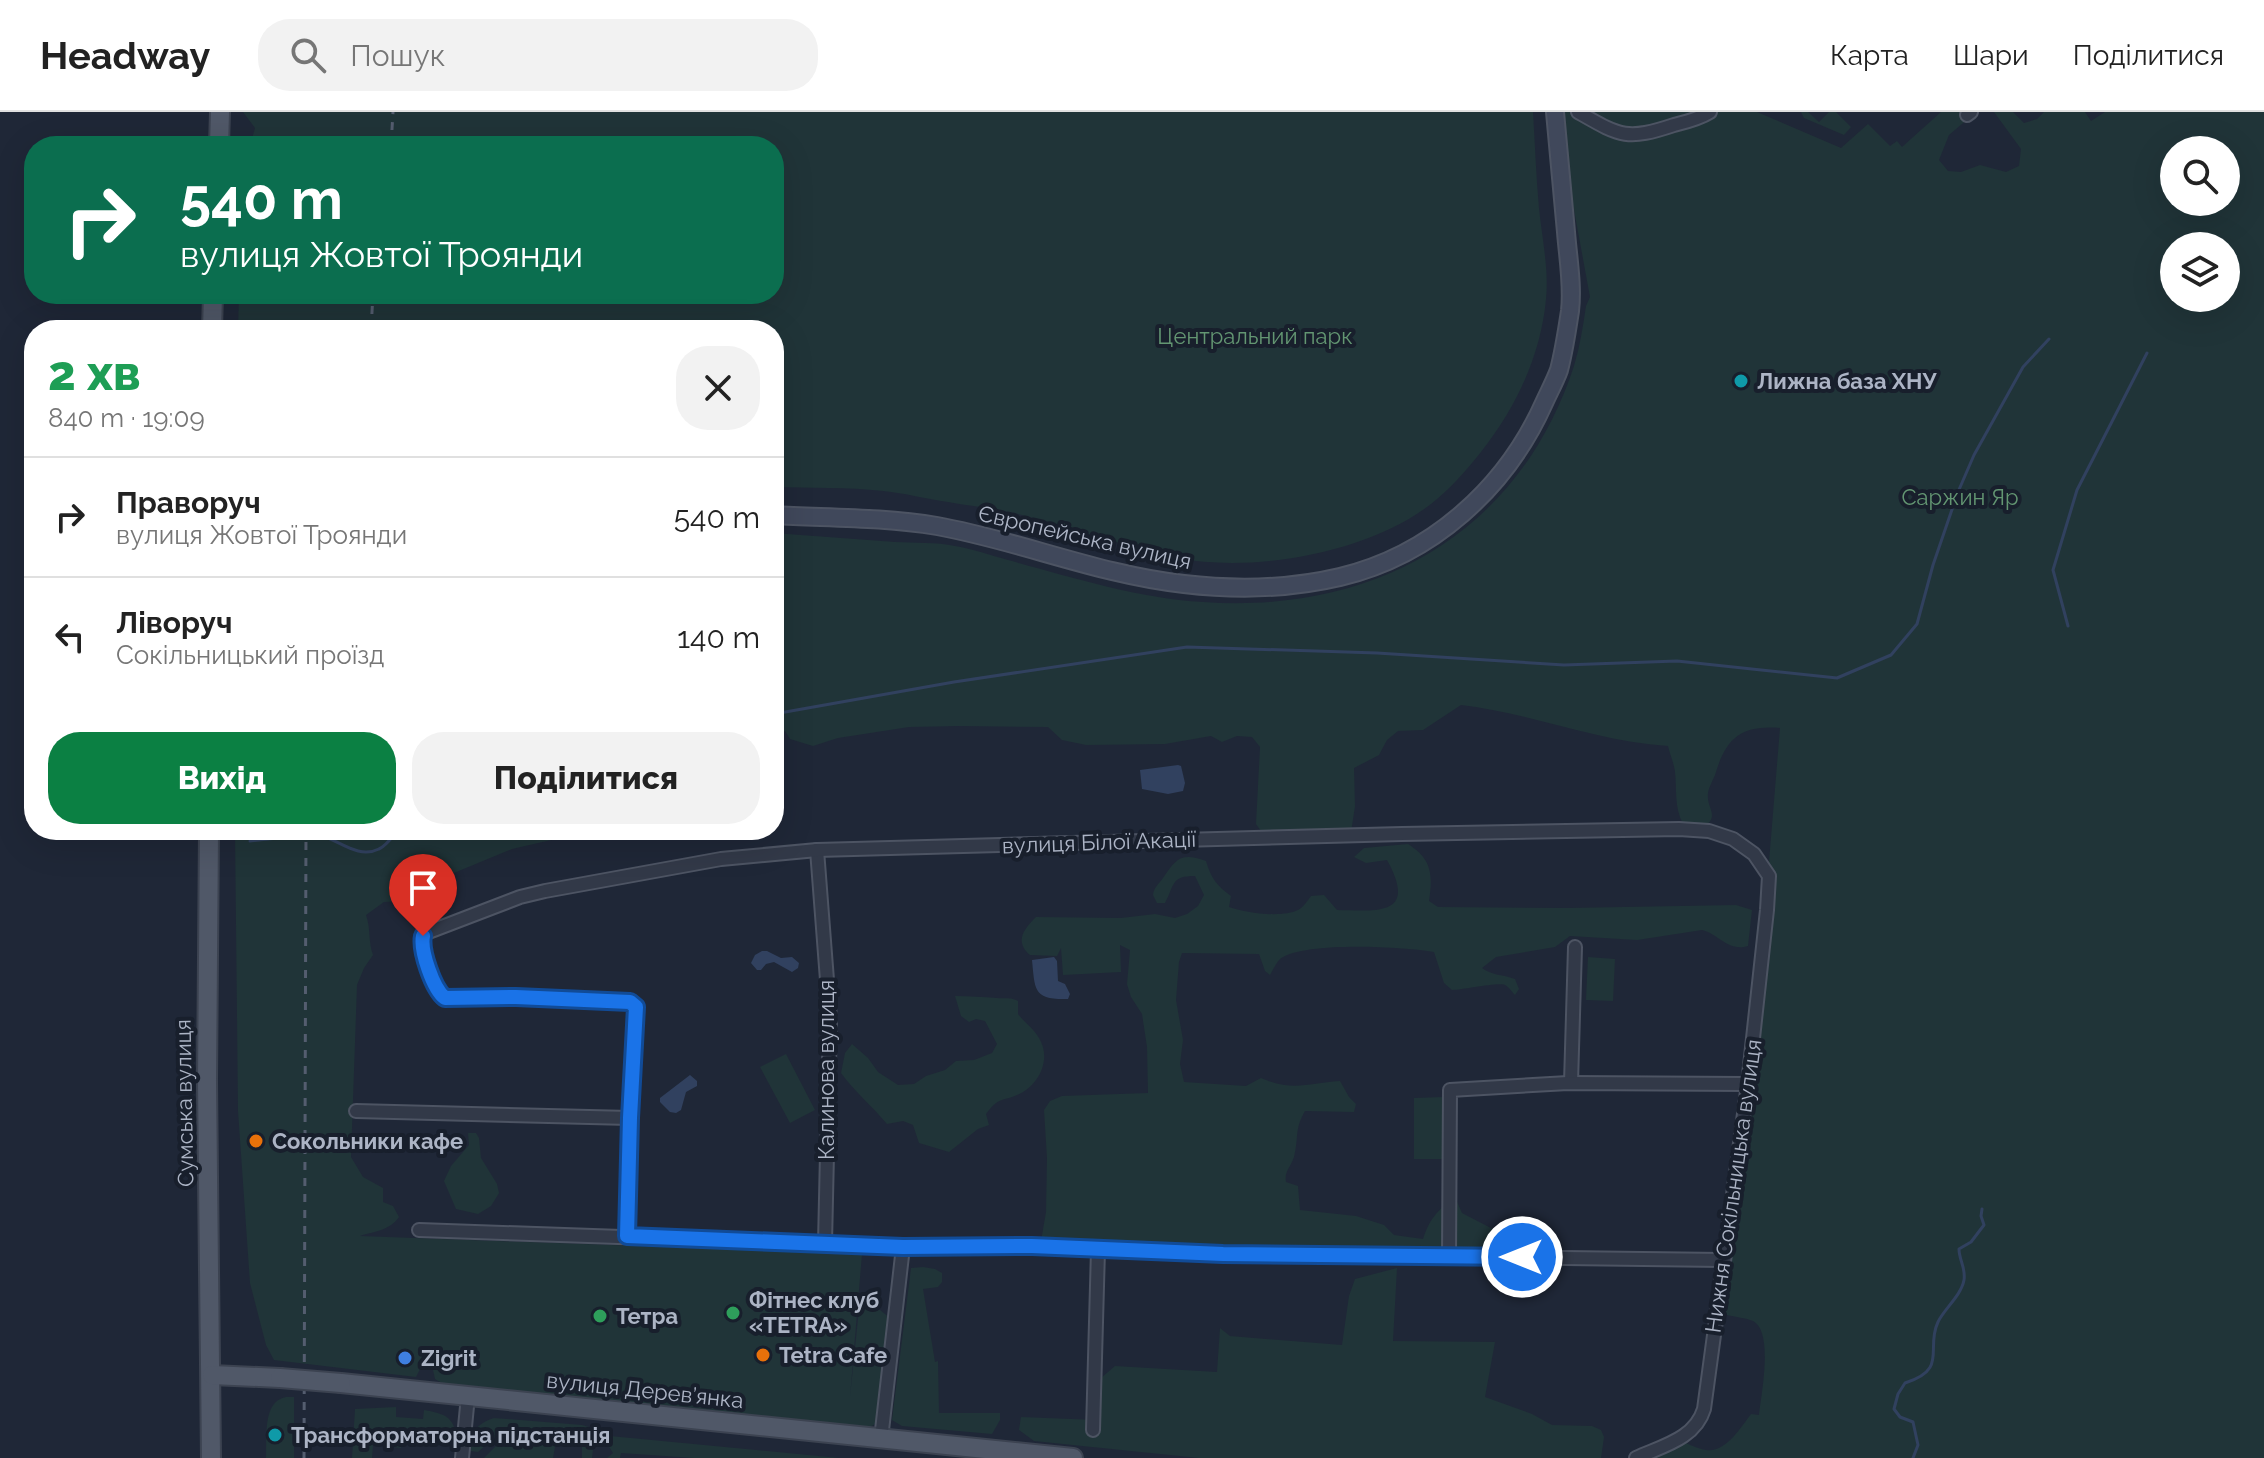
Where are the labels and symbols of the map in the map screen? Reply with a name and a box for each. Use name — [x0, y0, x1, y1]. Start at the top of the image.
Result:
park label: Центральний парк — [1157, 323, 1353, 349]
place label: Лижна база ХНУ — [1757, 368, 1937, 394]
marker: Лижна база ХНУ — [1732, 372, 1750, 390]
park label: Саржин Яр — [1901, 484, 2019, 510]
street label: Європейська вулиця — [976, 500, 1194, 574]
street label: вулиця Білої Акації — [1002, 826, 1197, 858]
pin — [389, 854, 457, 936]
street label: Калинова вулиця — [813, 980, 839, 1160]
street label: Сумська вулиця — [170, 1019, 198, 1187]
street label: Нижня Сокільницька вулиця — [1700, 1038, 1766, 1334]
place label: Сокольники кафе — [272, 1128, 463, 1154]
marker: Сокольники кафе — [247, 1132, 265, 1150]
position arrow — [1480, 1215, 1564, 1299]
place label: Фітнес клуб «TETRA» — [749, 1287, 880, 1338]
place label: Тетра — [616, 1303, 678, 1329]
marker: Фітнес клуб «TETRA» — [724, 1304, 742, 1322]
marker: Тетра — [591, 1307, 609, 1325]
place label: Tetra Cafe — [779, 1342, 887, 1368]
place label: Zigrit — [421, 1345, 477, 1371]
marker: Tetra Cafe — [754, 1346, 772, 1364]
marker: Zigrit — [396, 1349, 414, 1367]
street label: вулиця Дерев’янка — [545, 1367, 745, 1413]
place label: Трансформаторна підстанція — [291, 1422, 610, 1448]
marker: Трансформаторна підстанція — [266, 1426, 284, 1444]

